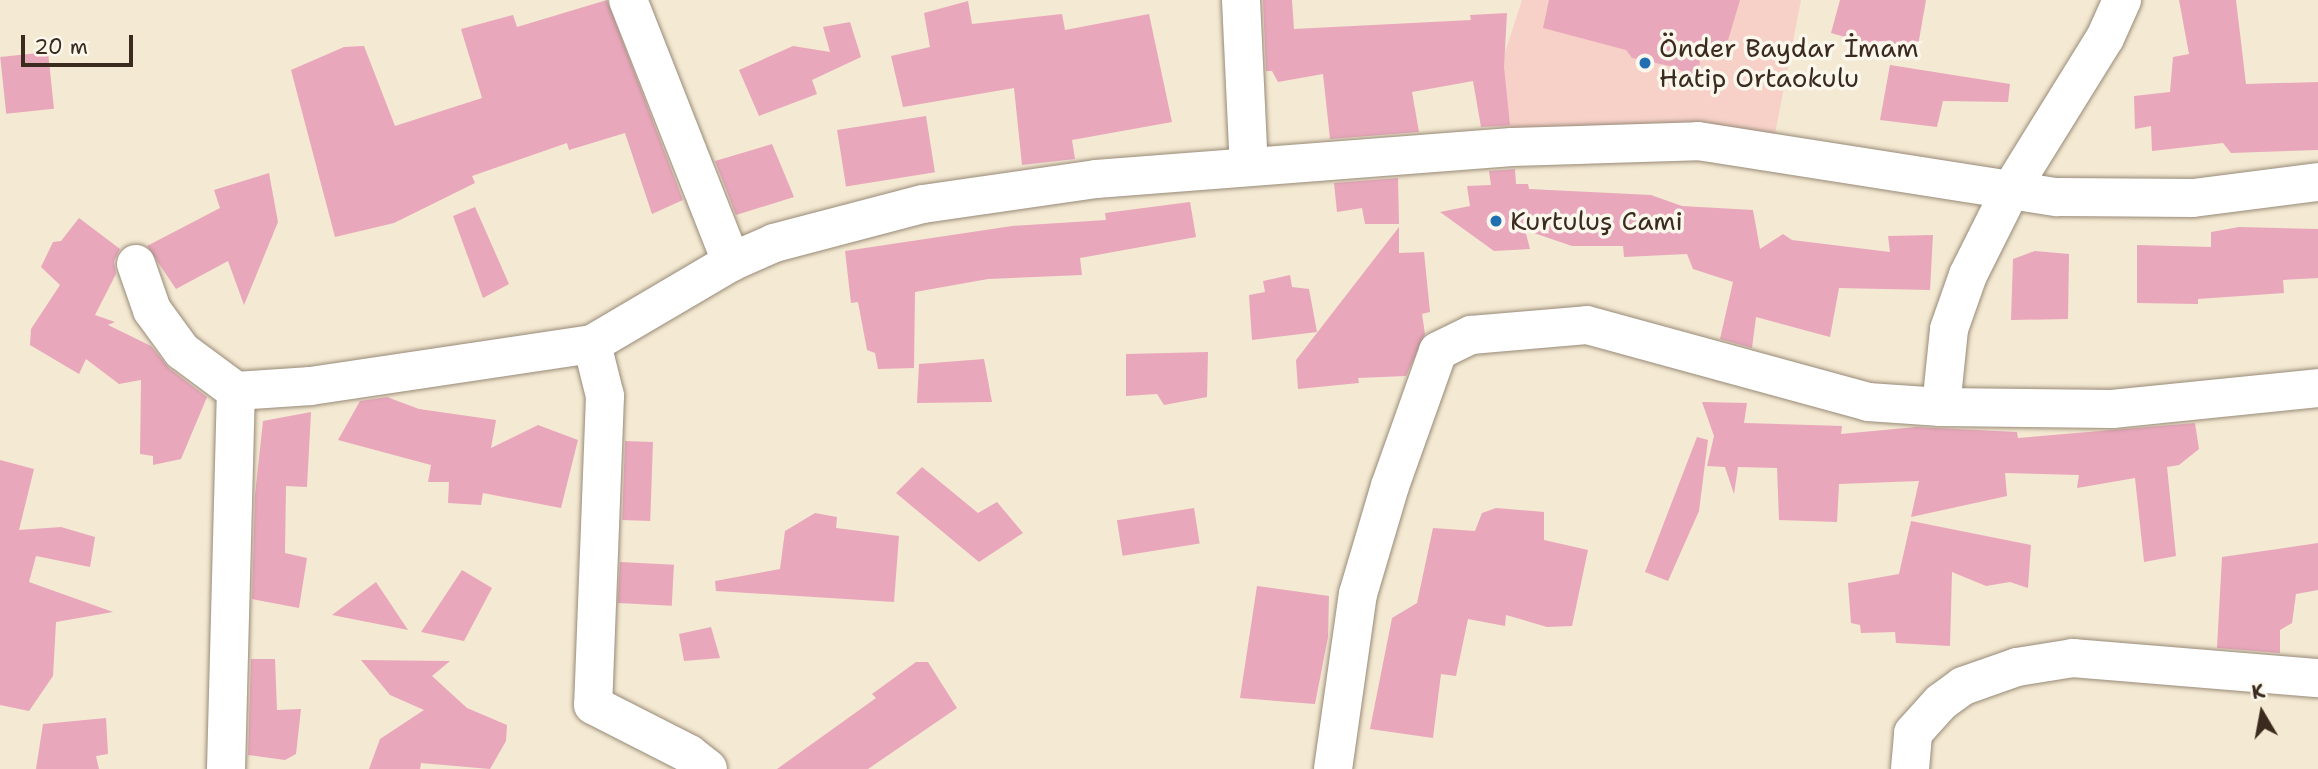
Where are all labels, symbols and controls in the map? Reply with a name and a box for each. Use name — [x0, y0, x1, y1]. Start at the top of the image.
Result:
scale bar — [24, 21, 136, 65]
place label: Önder Baydar İmam Hatip Ortaokulu — [1659, 32, 1919, 94]
text: 20 m — [34, 33, 88, 61]
marker: Önder Baydar İmam Hatip Ortaokulu — [1637, 55, 1653, 71]
place label: Kurtuluş Cami — [1510, 205, 1683, 237]
marker: Kurtuluş Cami — [1488, 213, 1504, 229]
north arrow — [2227, 678, 2297, 748]
text: K — [2250, 678, 2267, 705]

